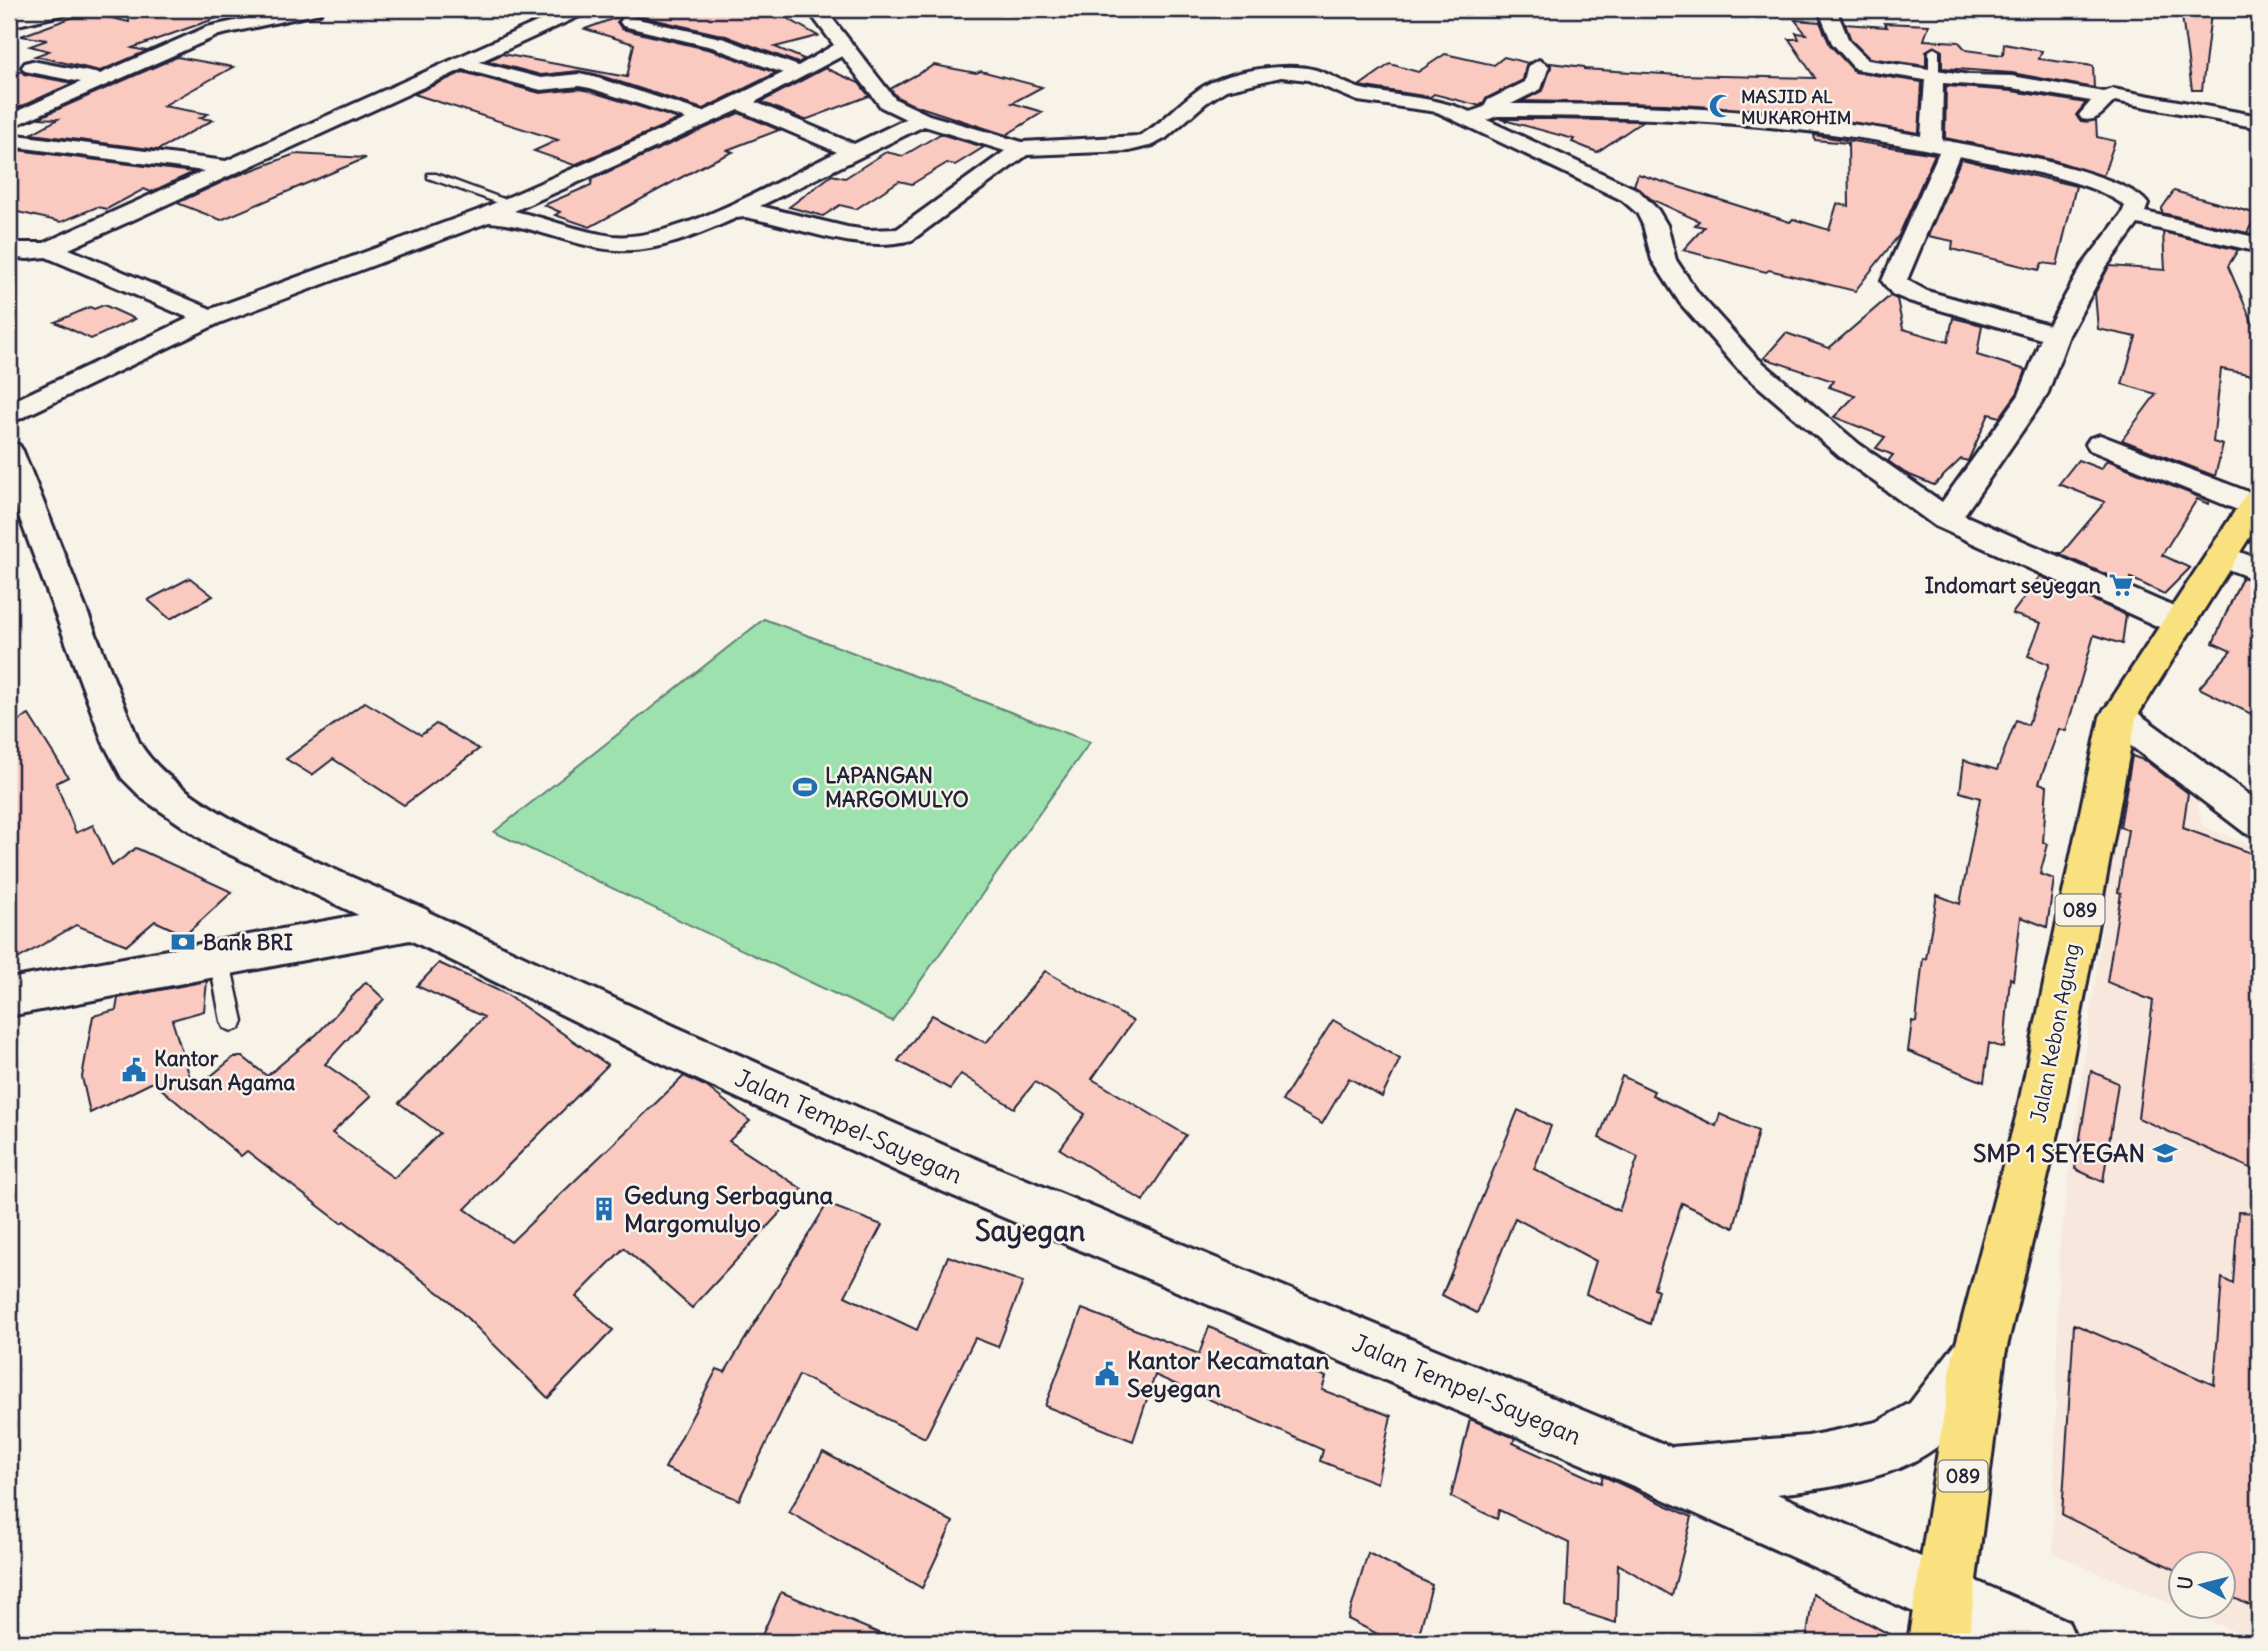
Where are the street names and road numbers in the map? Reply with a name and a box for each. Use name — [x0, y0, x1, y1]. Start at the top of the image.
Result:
road number: 089 — [2056, 894, 2104, 926]
street label: Jalan Kebon Agung — [2024, 941, 2086, 1125]
street label: Jalan Tempel-Sayegan — [731, 1062, 967, 1190]
street label: Jalan Tempel-Sayegan — [1348, 1327, 1586, 1451]
road number: 089 — [1938, 1460, 1988, 1492]

